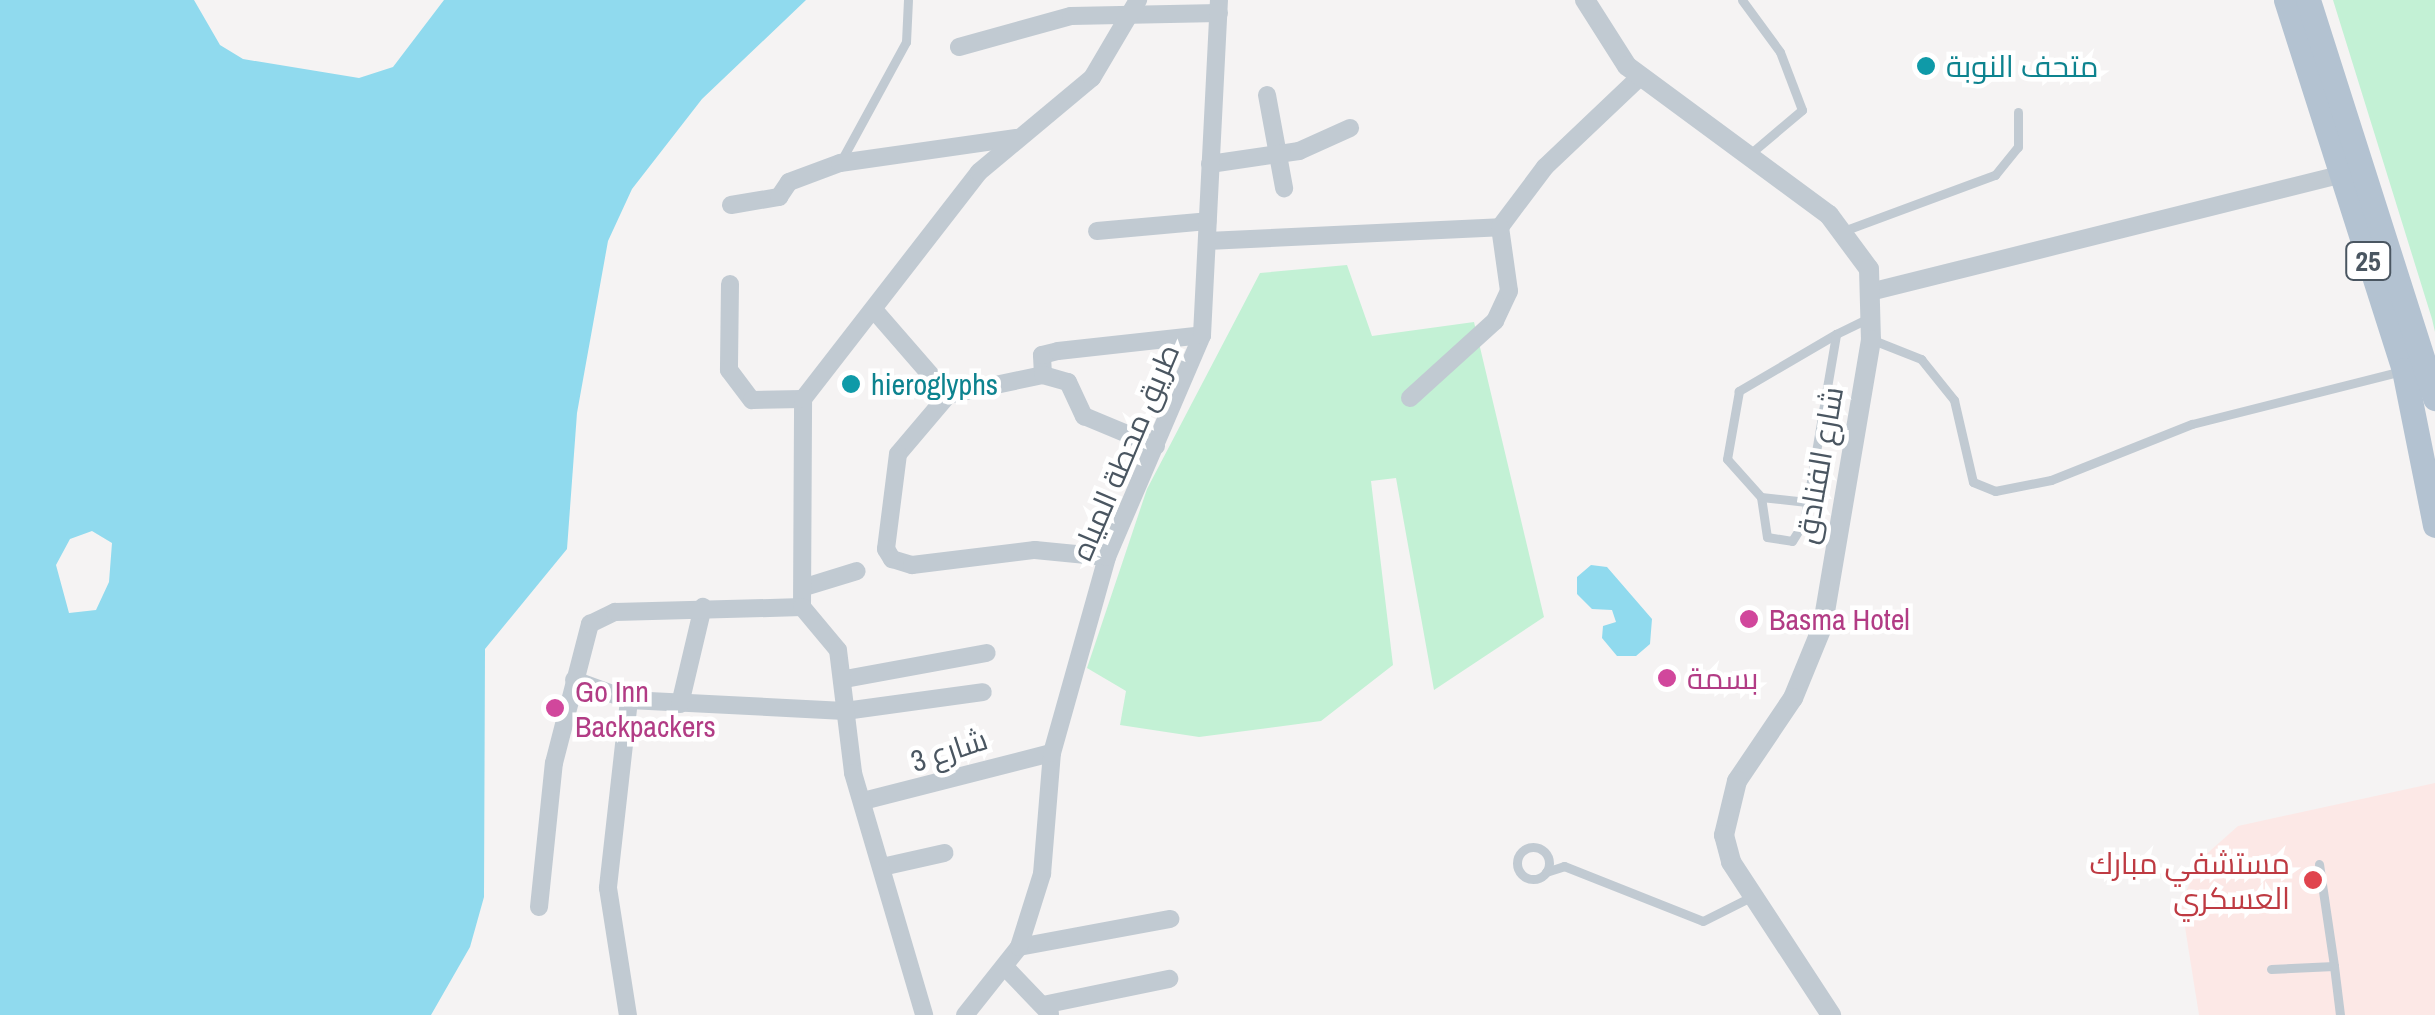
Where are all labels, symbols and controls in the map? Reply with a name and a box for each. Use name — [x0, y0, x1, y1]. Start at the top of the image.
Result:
place label: متحف النوبة — [1946, 48, 2098, 84]
marker: متحف النوبة — [1915, 55, 1937, 77]
road number: 25 — [2343, 238, 2393, 284]
street label: طريق محطة المياه — [1063, 339, 1187, 565]
place label: hieroglyphs — [871, 366, 998, 402]
marker: hieroglyphs — [840, 373, 862, 395]
street label: شارع الفنادق — [1788, 384, 1850, 546]
place label: Basma Hotel — [1769, 601, 1910, 637]
marker: Basma Hotel — [1738, 608, 1760, 630]
place label: بسمة — [1687, 660, 1758, 696]
marker: بسمة — [1656, 667, 1678, 689]
place label: Go Inn Backpackers — [575, 673, 716, 744]
marker: Go Inn Backpackers — [544, 697, 566, 719]
street label: شارع 3 — [906, 721, 992, 779]
place label: مستشفي مبارك العسكري — [2089, 845, 2290, 916]
marker: مستشفي مبارك العسكري — [2300, 867, 2326, 893]

